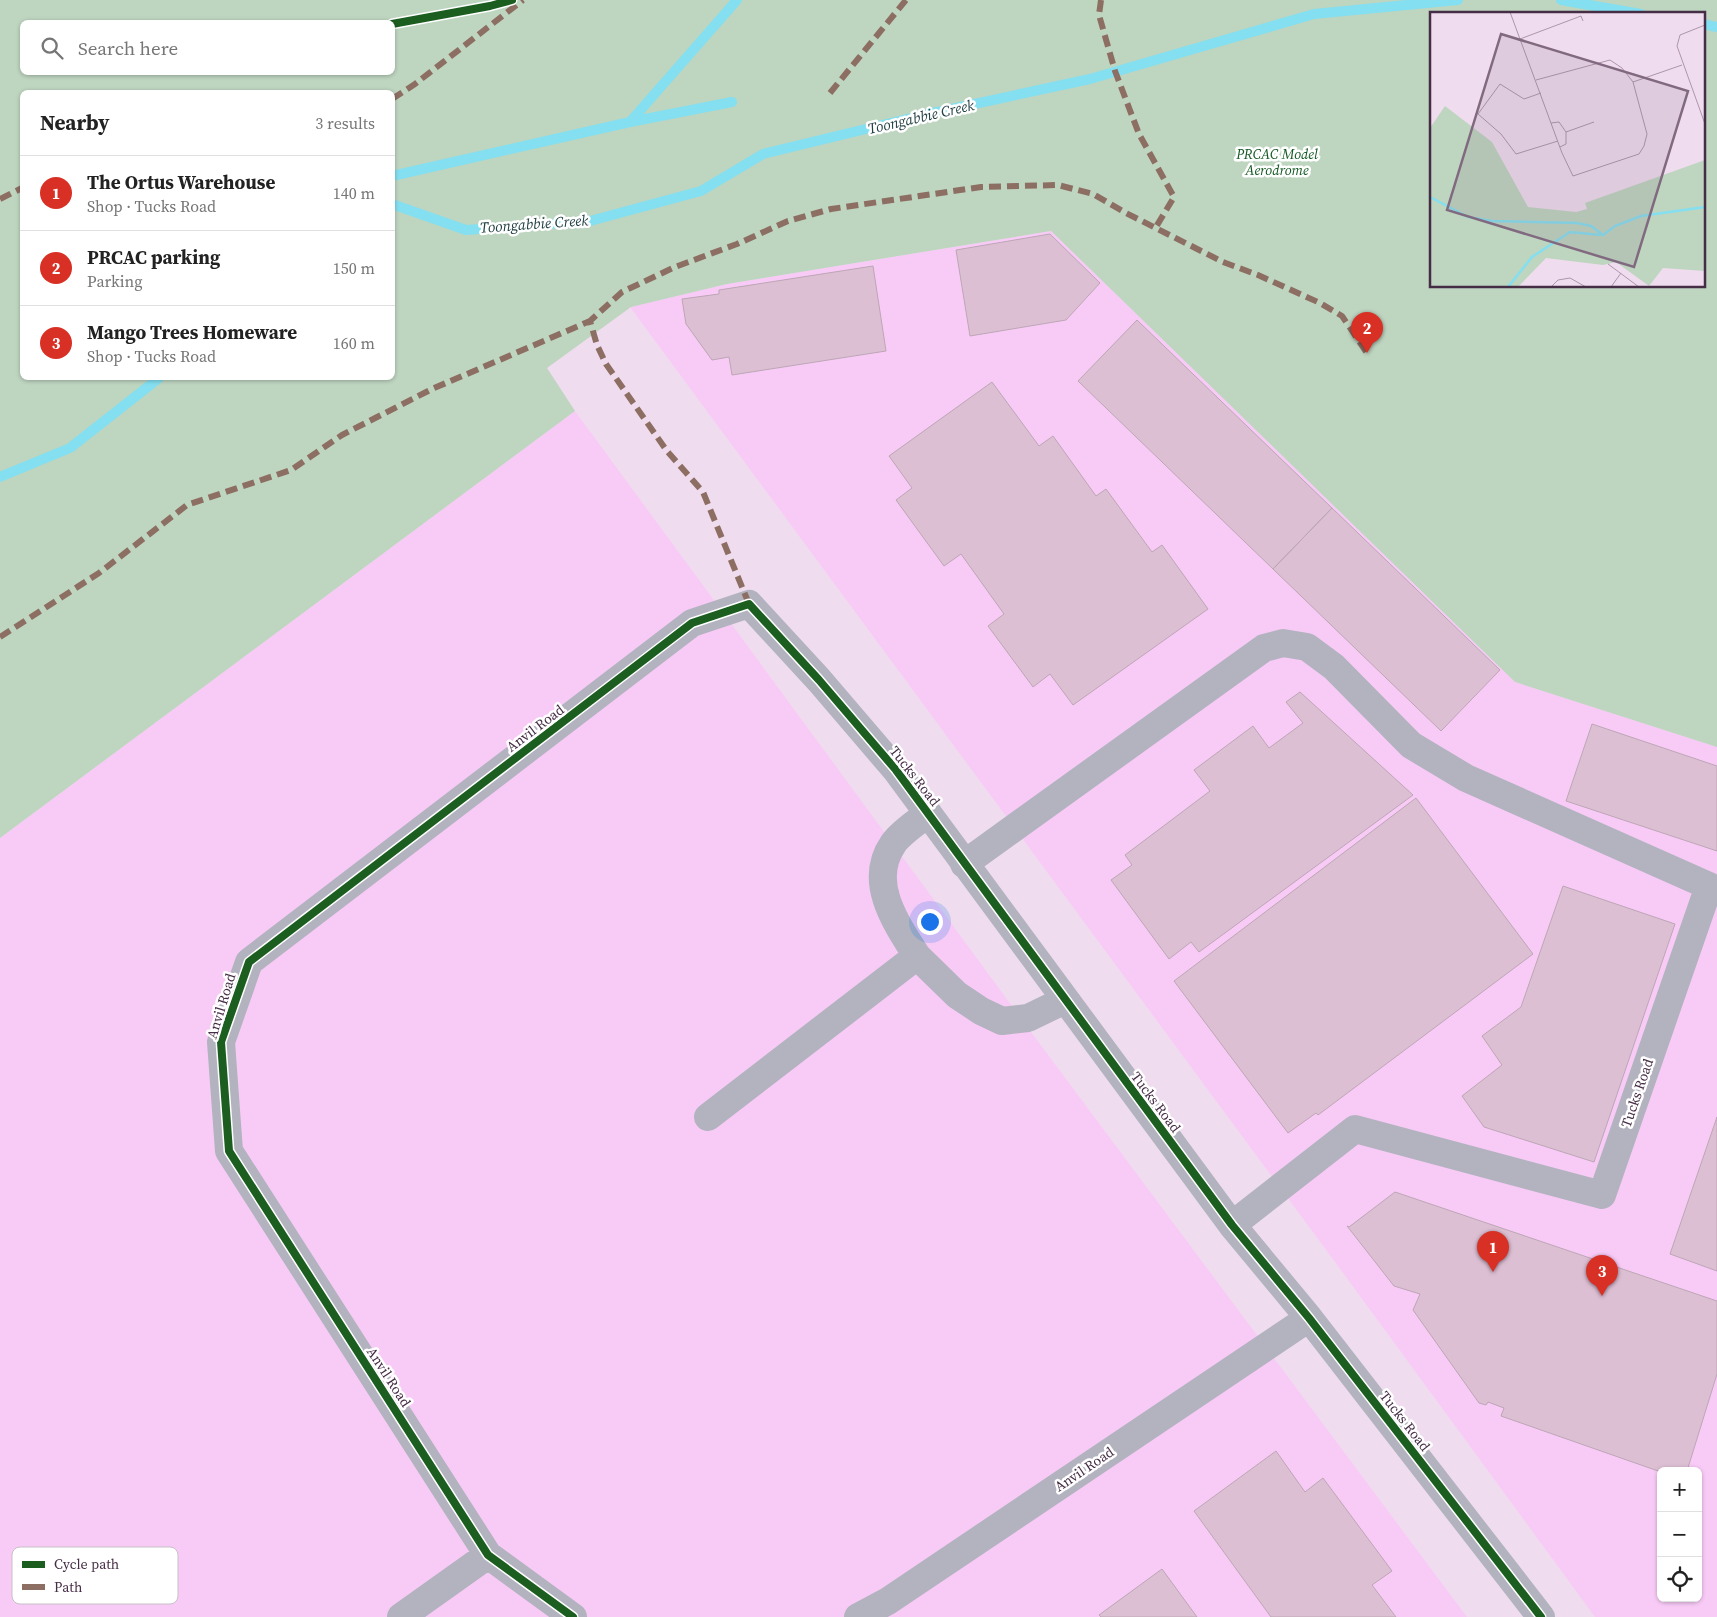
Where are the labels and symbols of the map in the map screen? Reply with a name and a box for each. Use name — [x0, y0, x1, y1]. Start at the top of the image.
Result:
inset map — [1430, 12, 1704, 288]
water label: Toongabbie Creek — [866, 94, 977, 139]
park label: PRCAC Model Aerodrome — [1235, 144, 1318, 180]
water label: Toongabbie Creek — [479, 209, 590, 238]
pin: 2 — [1351, 312, 1383, 353]
street label: Anvil Road — [502, 700, 568, 756]
street label: Tucks Road — [885, 742, 945, 810]
your location — [917, 909, 943, 935]
street label: Anvil Road — [202, 971, 240, 1041]
street label: Tucks Road — [1616, 1056, 1658, 1130]
street label: Tucks Road — [1127, 1067, 1186, 1137]
pin: 1 — [1477, 1231, 1509, 1272]
pin: 3 — [1586, 1255, 1618, 1296]
street label: Anvil Road — [362, 1343, 416, 1411]
street label: Tucks Road — [1375, 1387, 1435, 1455]
street label: Anvil Road — [1050, 1442, 1118, 1496]
legend — [12, 1547, 178, 1604]
text: Cycle path — [54, 1554, 119, 1574]
text: Path — [54, 1577, 82, 1597]

